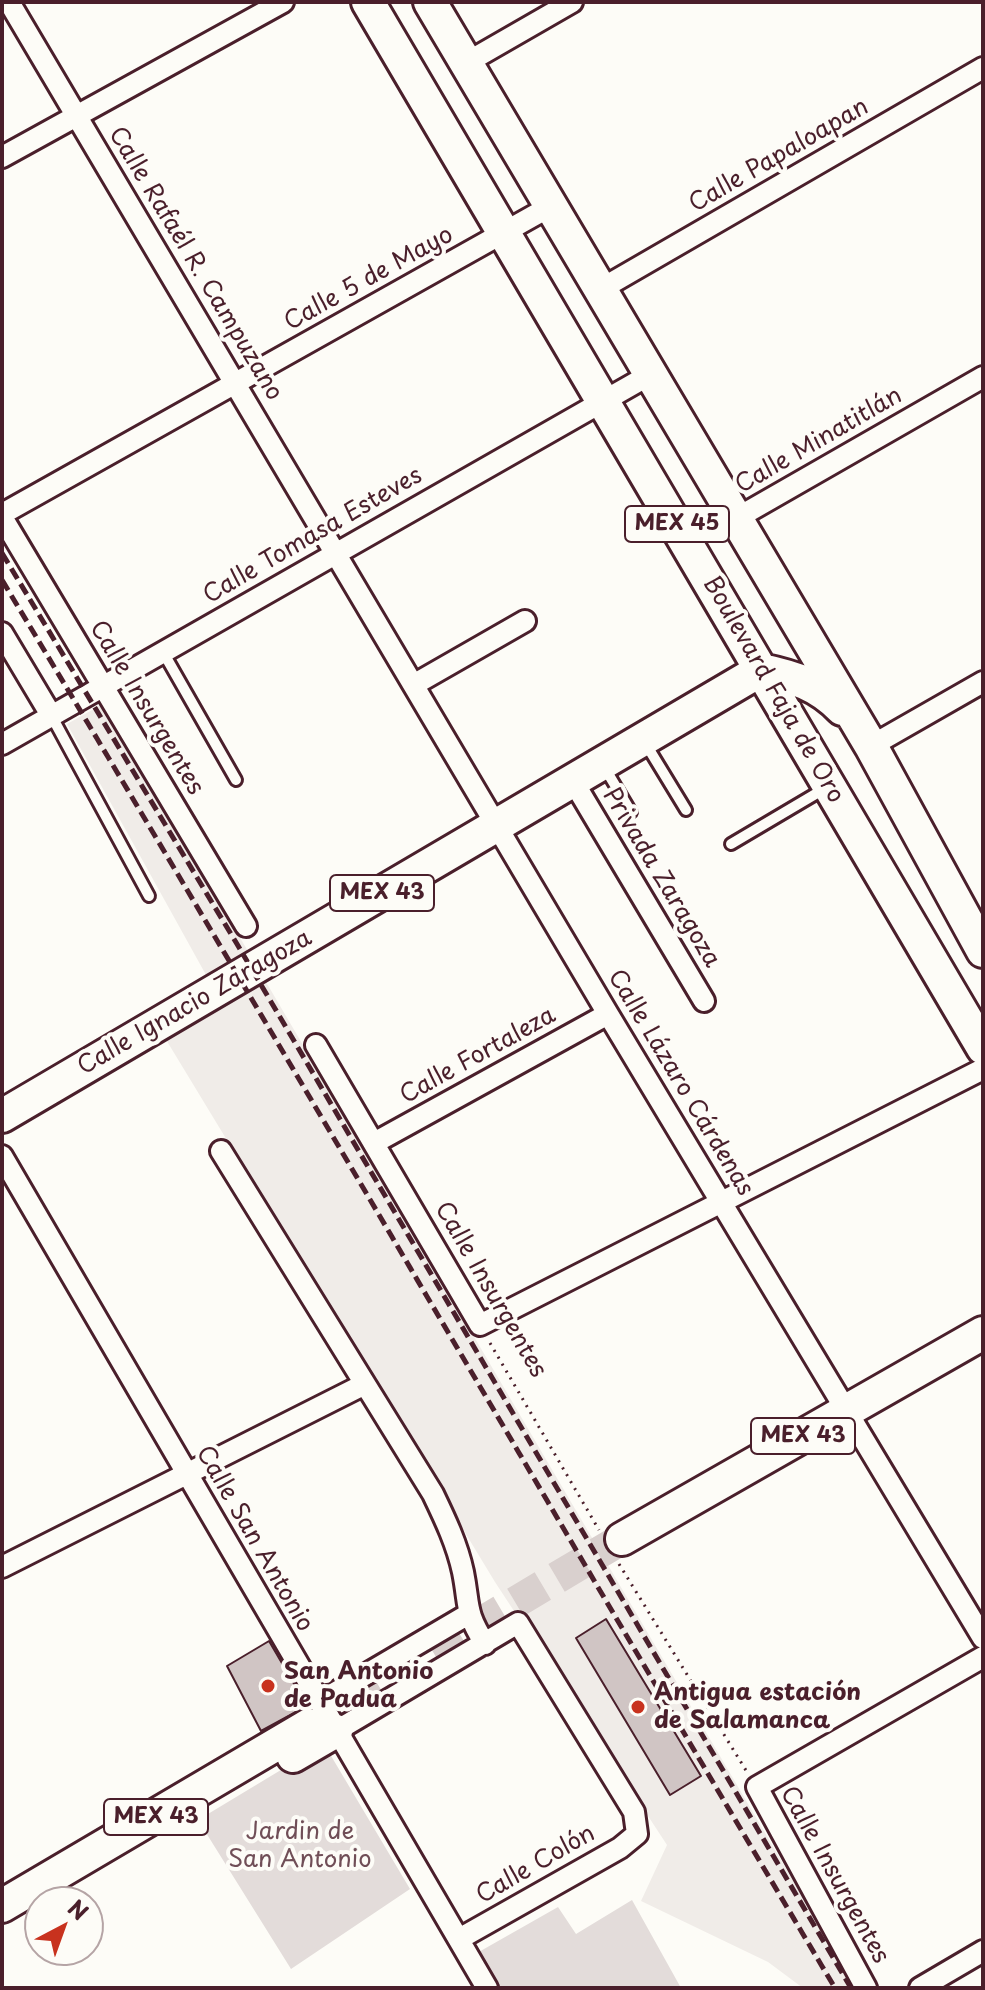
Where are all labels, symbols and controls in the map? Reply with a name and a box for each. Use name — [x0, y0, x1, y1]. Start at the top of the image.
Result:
street label: Calle Papaloapan — [684, 93, 874, 219]
street label: Calle Rafaél R. Campuzano — [102, 122, 288, 406]
street label: Calle 5 de Mayo — [280, 221, 458, 337]
street label: Calle Minatitlán — [731, 382, 907, 500]
street label: Calle Tomasa Esteves — [198, 462, 428, 610]
road number: MEX 45 — [625, 506, 729, 542]
street label: Boulevard Faja de Oro — [696, 572, 850, 808]
street label: Calle Insurgentes — [83, 616, 209, 800]
street label: Privada Zaragoza — [596, 783, 726, 973]
road number: MEX 43 — [330, 875, 434, 911]
street label: Calle Ignacio Zaragoza — [73, 924, 317, 1082]
street label: Calle Lázaro Cárdenas — [601, 965, 759, 1201]
street label: Calle Fortaleza — [395, 1001, 561, 1111]
street label: Calle Insurgentes — [428, 1197, 552, 1383]
road number: MEX 43 — [751, 1418, 855, 1454]
street label: Calle San Antonio — [189, 1441, 319, 1637]
place label: San Antonio de Padua — [284, 1658, 433, 1714]
marker: San Antonio de Padua — [259, 1677, 277, 1695]
place label: Antigua estación de Salamanca — [654, 1679, 861, 1735]
marker: Antigua estación de Salamanca — [629, 1698, 647, 1716]
street label: Calle Insurgentes — [773, 1781, 895, 1969]
road number: MEX 43 — [104, 1799, 208, 1835]
park label: Jardin de San Antonio — [228, 1818, 372, 1874]
street label: Calle Colón — [471, 1819, 601, 1911]
north arrow — [24, 1886, 104, 1966]
text: N — [61, 1891, 96, 1927]

